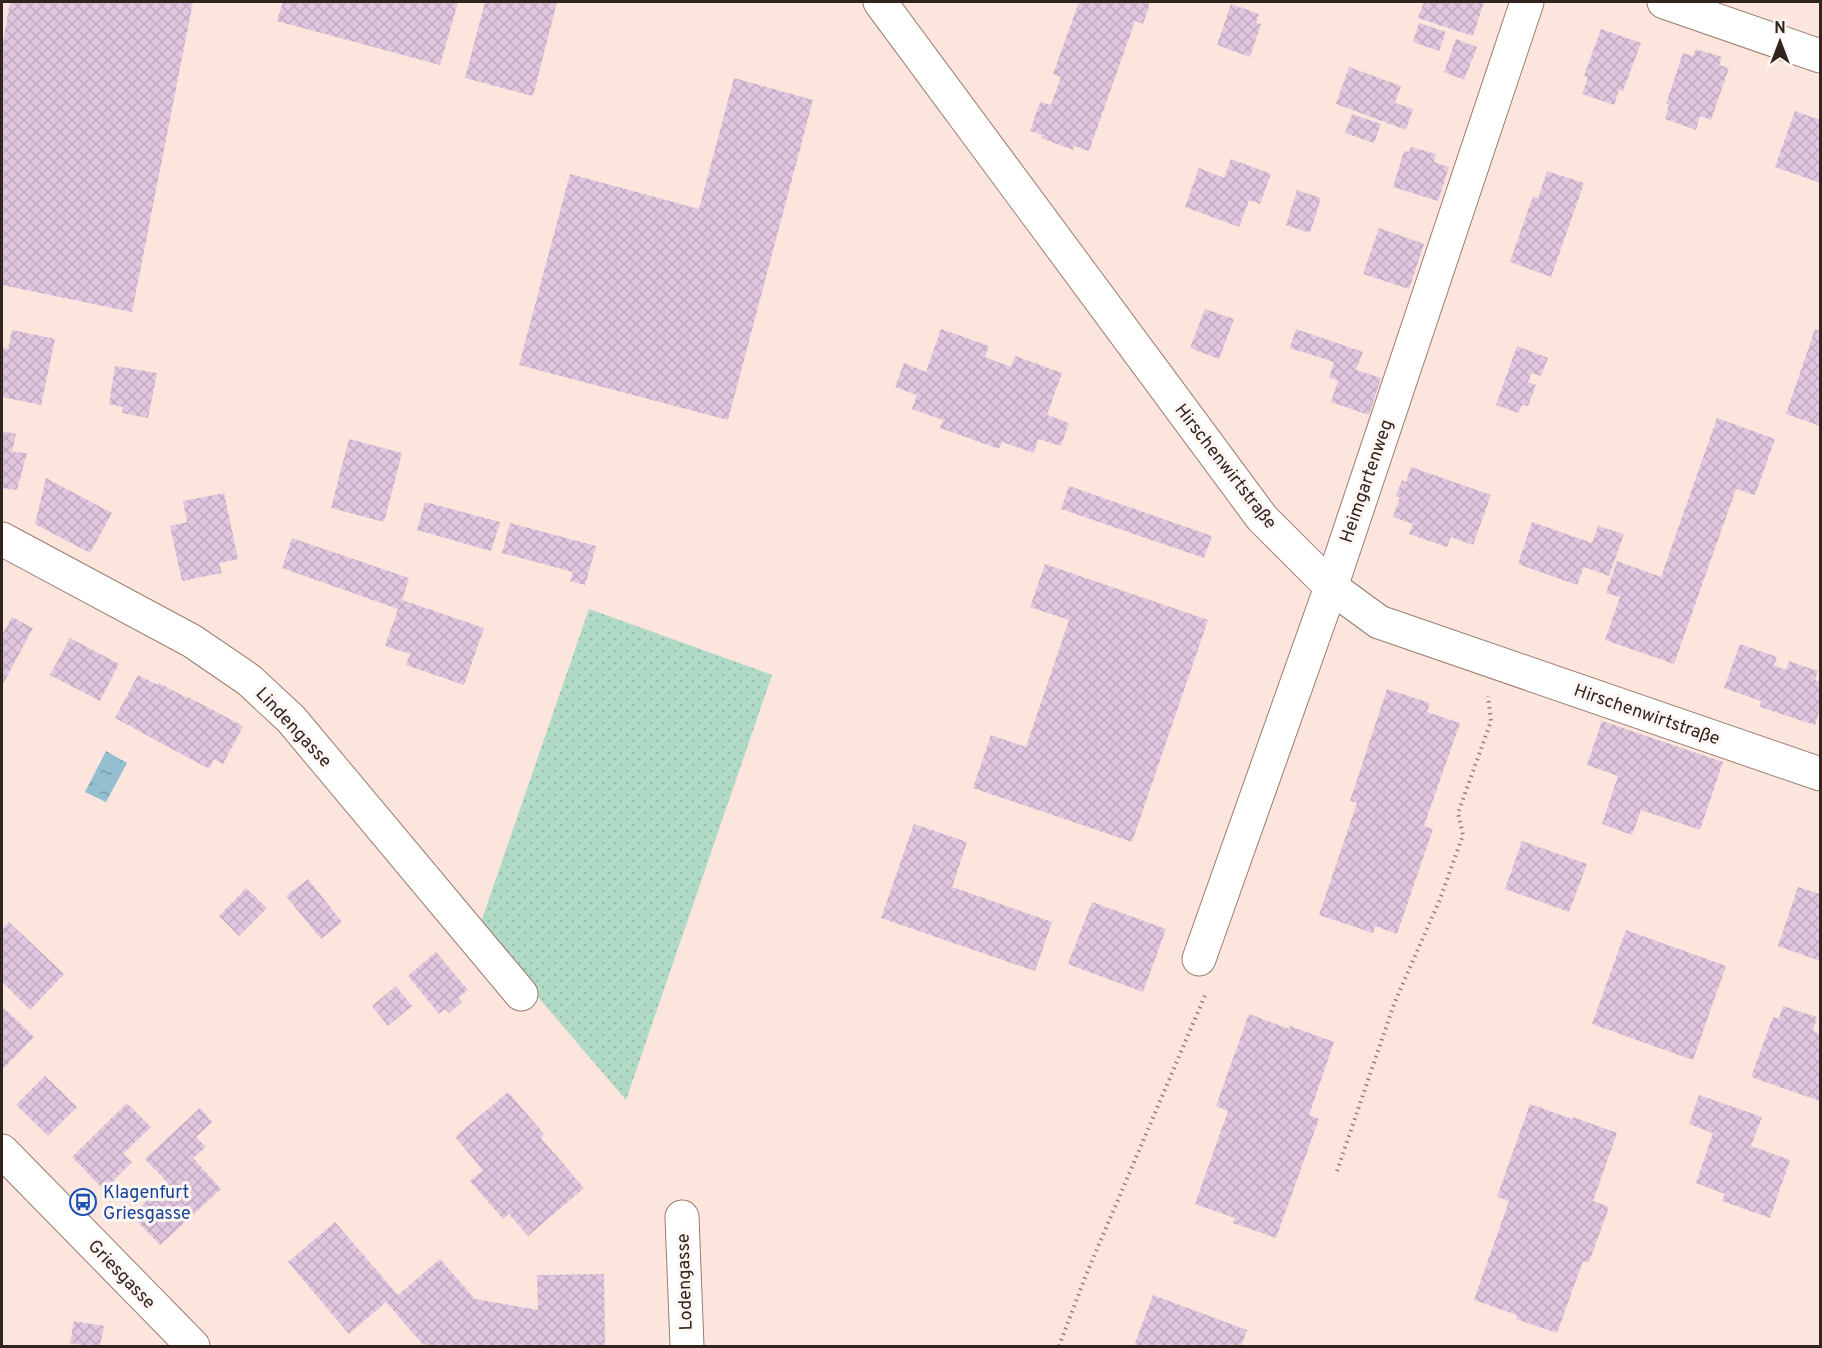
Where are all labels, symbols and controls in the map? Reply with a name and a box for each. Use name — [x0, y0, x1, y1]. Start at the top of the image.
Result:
north arrow — [1750, 12, 1810, 72]
text: N — [1774, 19, 1786, 39]
street label: Hirschenwirtstraße — [1169, 400, 1281, 534]
street label: Heimgartenweg — [1336, 417, 1399, 546]
street label: Hirschenwirtstraße — [1570, 680, 1723, 751]
street label: Lindengasse — [250, 683, 336, 773]
place label: Klagenfurt Griesgasse — [103, 1182, 191, 1226]
bus stop icon: Klagenfurt Griesgasse — [68, 1187, 98, 1217]
street label: Lodengasse — [672, 1233, 699, 1331]
street label: Griesgasse — [82, 1235, 160, 1315]

